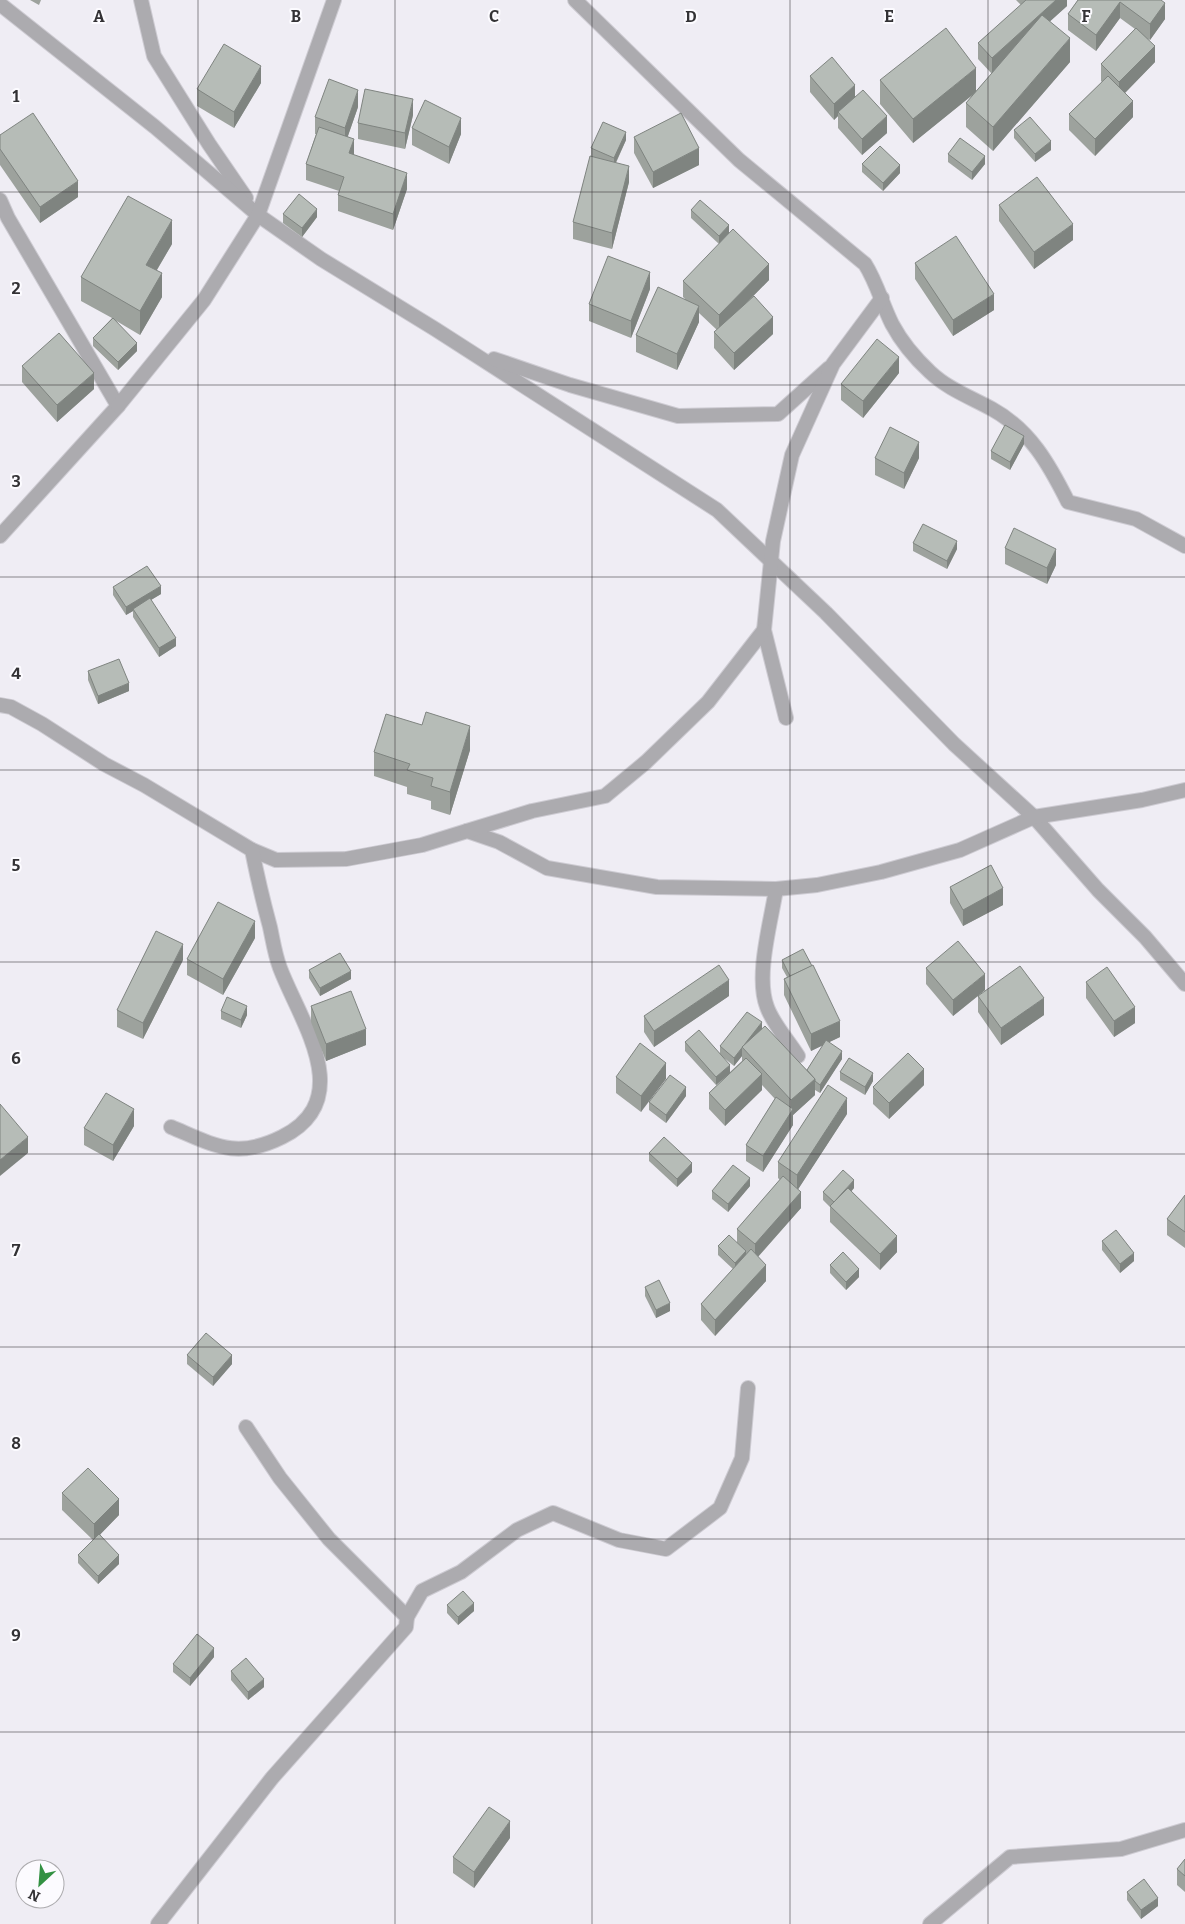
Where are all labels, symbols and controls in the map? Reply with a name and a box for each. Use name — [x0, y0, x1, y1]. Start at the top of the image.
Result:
text: A — [93, 7, 105, 26]
text: B — [291, 7, 301, 26]
text: C — [489, 7, 499, 26]
text: D — [685, 7, 697, 26]
text: E — [884, 7, 894, 26]
text: F — [1082, 7, 1091, 26]
text: 1 — [13, 87, 20, 106]
text: 2 — [11, 279, 21, 298]
text: 3 — [11, 472, 21, 491]
text: 4 — [11, 664, 21, 683]
text: 5 — [12, 856, 21, 875]
text: 6 — [11, 1049, 21, 1068]
text: 7 — [12, 1241, 21, 1260]
text: 8 — [11, 1434, 21, 1453]
text: 9 — [11, 1626, 21, 1645]
north arrow — [15, 1859, 65, 1909]
text: N — [26, 1885, 43, 1905]

